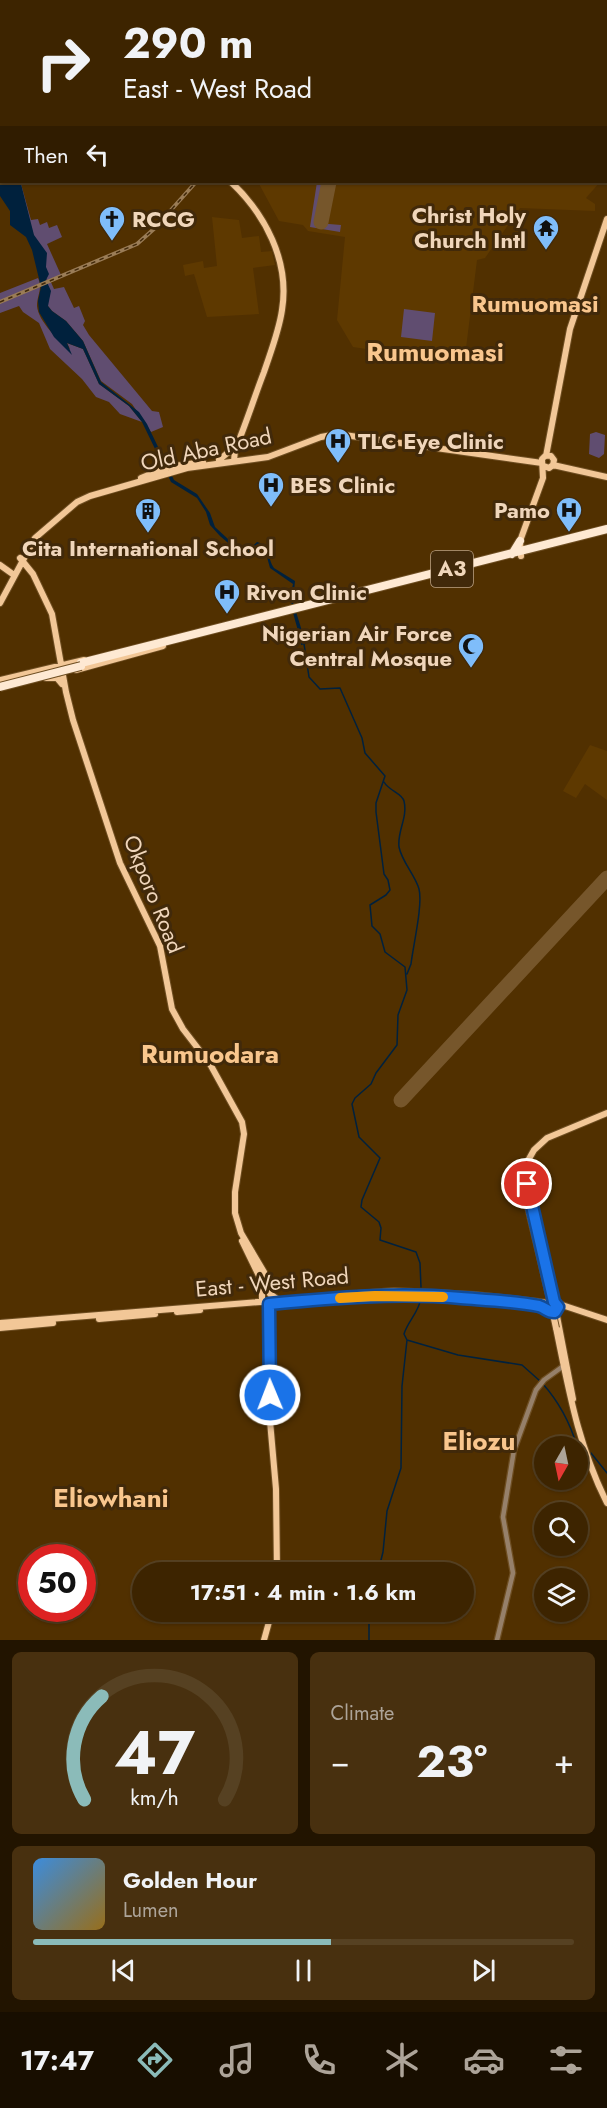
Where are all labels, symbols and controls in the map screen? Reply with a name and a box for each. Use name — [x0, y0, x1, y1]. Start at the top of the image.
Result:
text: 290 m — [123, 13, 254, 74]
icon: right — [24, 24, 102, 102]
text: East - West Road — [123, 69, 312, 108]
icon: left — [81, 138, 114, 171]
text: Then — [24, 139, 69, 171]
place label: Christ Holy Church Intl — [412, 199, 527, 256]
place label: RCCG — [132, 203, 195, 235]
church icon: RCCG — [97, 204, 127, 242]
temple icon: Christ Holy Church Intl — [531, 213, 561, 251]
district label: Rumuomasi — [471, 286, 599, 321]
district label: Rumuomasi — [366, 333, 504, 371]
street label: Old Aba Road — [137, 419, 275, 479]
place label: TLC Eye Clinic — [358, 425, 504, 457]
hospital icon: TLC Eye Clinic — [323, 426, 353, 464]
place label: BES Clinic — [290, 469, 395, 501]
hospital icon: BES Clinic — [256, 470, 286, 508]
place label: Pamo — [494, 494, 550, 526]
hospital icon: Pamo — [554, 495, 584, 533]
building icon: Cita International School — [133, 496, 163, 534]
place label: Cita International School — [22, 532, 274, 564]
road number: A3 — [431, 551, 473, 587]
place label: Rivon Clinic — [246, 576, 367, 608]
hospital icon: Rivon Clinic — [212, 577, 242, 615]
place label: Nigerian Air Force Central Mosque — [262, 617, 452, 674]
mosque icon: Nigerian Air Force Central Mosque — [456, 631, 486, 669]
street label: Okporo Road — [116, 830, 192, 958]
district label: Rumuodara — [141, 1035, 279, 1073]
pin — [501, 1158, 552, 1209]
icon: arrive — [510, 1167, 543, 1200]
street label: East - West Road — [194, 1259, 350, 1305]
position arrow — [238, 1363, 302, 1427]
district label: Eliozu — [442, 1422, 516, 1460]
north arrow — [534, 1436, 588, 1490]
map controls — [534, 1436, 588, 1622]
district label: Eliowhani — [53, 1479, 169, 1517]
button: search — [534, 1502, 588, 1556]
speed limit sign: 50 — [18, 1544, 96, 1622]
button: layers — [534, 1568, 588, 1622]
text: 17:51 · 4 min · 1.6 km — [190, 1576, 416, 1608]
text: Climate — [331, 1699, 394, 1728]
text: 47 — [114, 1707, 196, 1797]
text: 23° — [416, 1729, 487, 1794]
text: − — [331, 1738, 350, 1785]
text: + — [554, 1738, 574, 1785]
text: km/h — [131, 1782, 179, 1813]
text: Golden Hour — [123, 1864, 257, 1896]
text: Lumen — [123, 1896, 179, 1925]
icon: previous — [107, 1954, 140, 1987]
icon: pause — [287, 1954, 320, 1987]
icon: next — [467, 1954, 500, 1987]
icon: directions — [134, 2039, 176, 2081]
icon: music — [216, 2039, 258, 2081]
icon: phone — [298, 2039, 340, 2081]
icon: climate — [381, 2039, 423, 2081]
icon: car — [463, 2039, 505, 2081]
icon: filters — [545, 2039, 587, 2081]
text: 17:47 — [20, 2041, 94, 2080]

